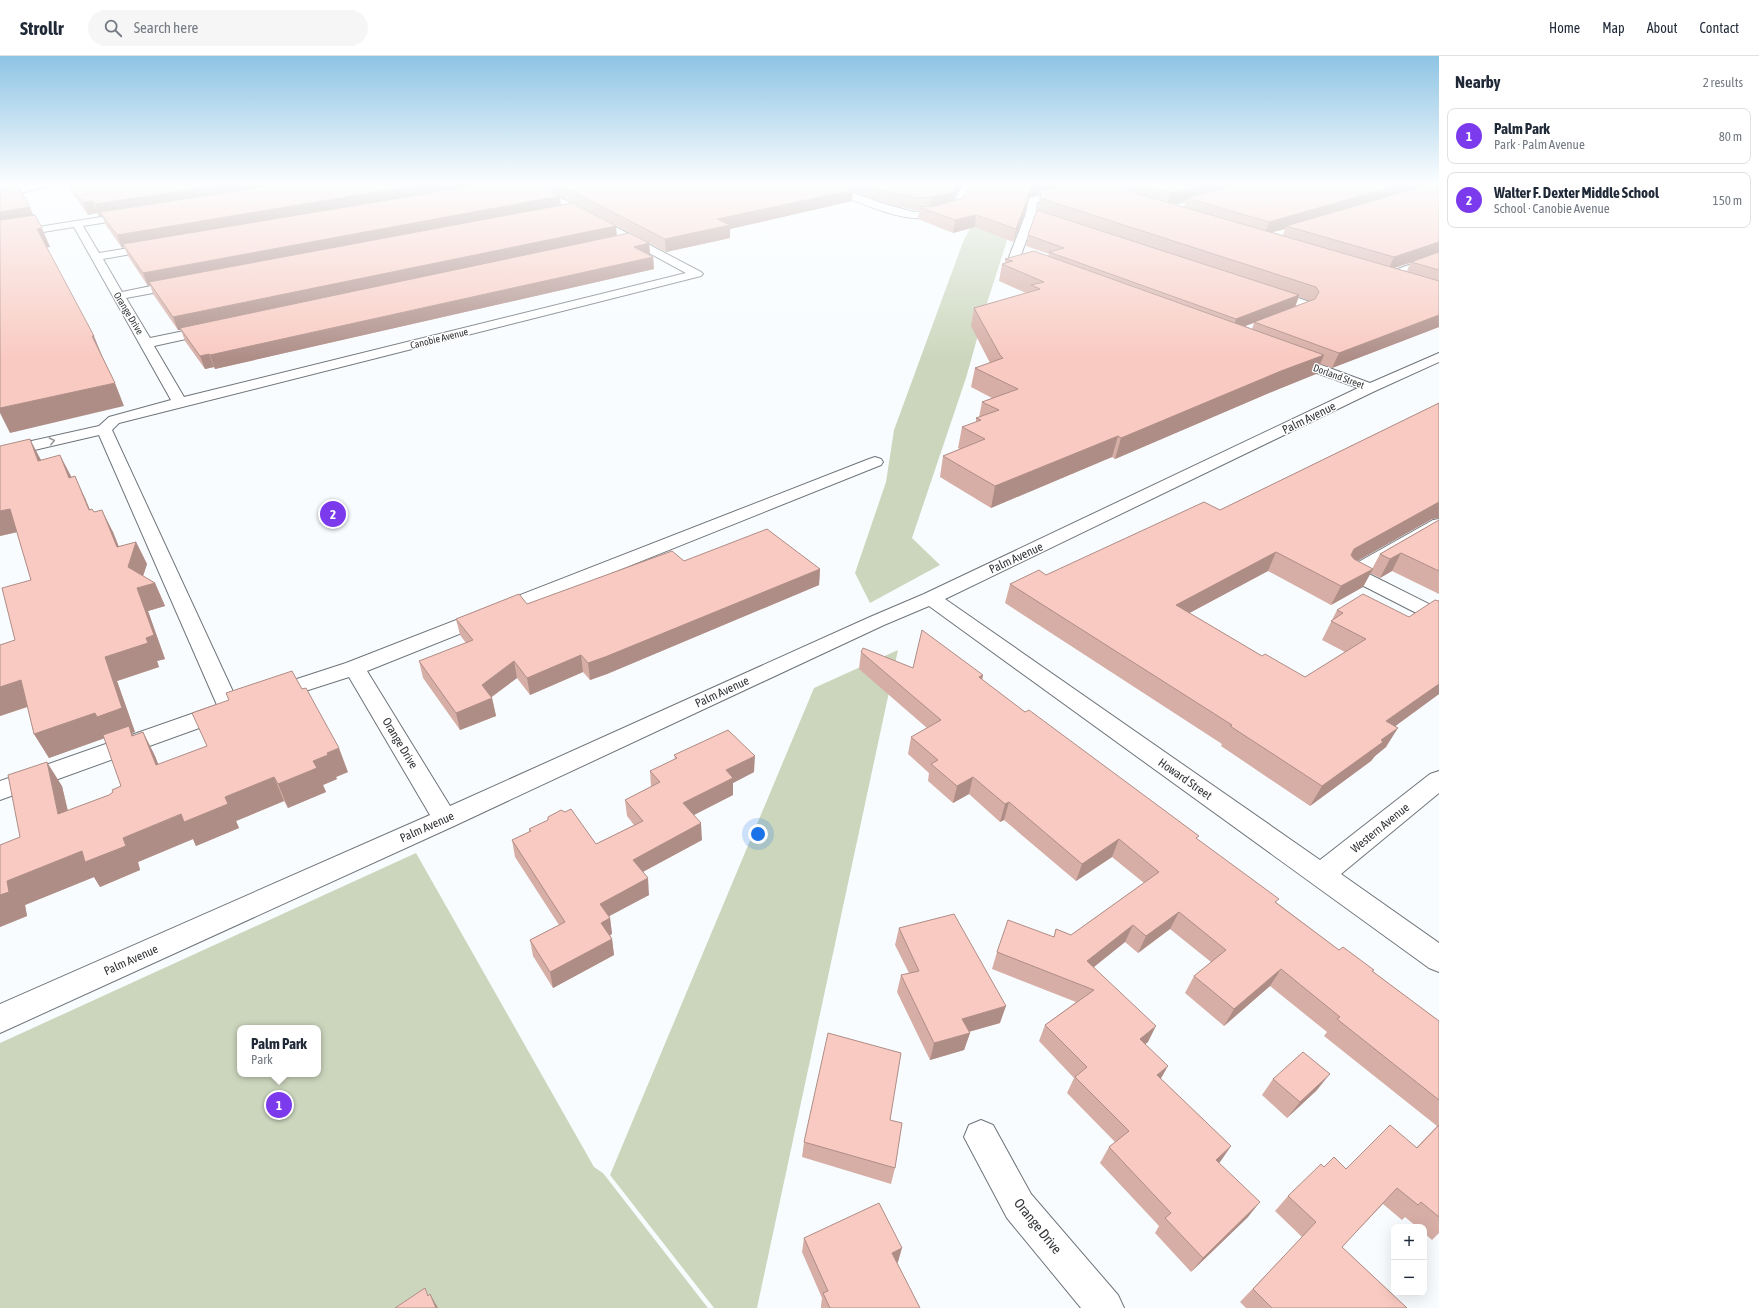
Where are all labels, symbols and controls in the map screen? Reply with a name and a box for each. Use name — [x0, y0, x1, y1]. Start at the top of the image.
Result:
search box — [88, 10, 368, 46]
text: Strollr — [20, 17, 64, 39]
icon: search — [102, 17, 124, 39]
text: Search here — [134, 19, 198, 36]
text: Home — [1549, 20, 1580, 36]
text: Map — [1602, 20, 1625, 36]
text: About — [1647, 20, 1678, 36]
text: Contact — [1700, 20, 1739, 36]
text: Nearby — [1455, 72, 1501, 92]
text: 2 results — [1703, 75, 1743, 90]
text: Palm Park — [1494, 120, 1550, 137]
text: 1 — [1466, 129, 1472, 144]
text: 80 m — [1719, 129, 1742, 144]
text: Park · Palm Avenue — [1494, 137, 1585, 152]
text: Walter F. Dexter Middle School — [1494, 184, 1659, 201]
text: 2 — [1466, 193, 1472, 208]
text: 150 m — [1713, 193, 1742, 208]
text: School · Canobie Avenue — [1494, 201, 1610, 216]
street label: Orange Drive — [112, 290, 146, 337]
street label: Canobie Avenue — [409, 326, 470, 351]
street label: Dorland Street — [1312, 362, 1366, 391]
street label: Palm Avenue — [1280, 399, 1338, 437]
one-way arrow — [48, 437, 55, 446]
pin: 2 — [320, 499, 346, 529]
street label: Palm Avenue — [987, 539, 1045, 577]
street label: Palm Avenue — [693, 673, 751, 711]
street label: Orange Drive — [379, 715, 421, 771]
street label: Howard Street — [1155, 755, 1215, 803]
street label: Western Avenue — [1348, 800, 1412, 856]
street label: Palm Avenue — [398, 809, 456, 845]
your location — [748, 824, 768, 844]
street label: Palm Avenue — [102, 942, 160, 978]
popup — [237, 1025, 321, 1077]
text: Palm Park — [251, 1035, 307, 1052]
text: Park — [251, 1052, 273, 1067]
pin: 1 — [266, 1090, 292, 1120]
street label: Orange Drive — [1011, 1195, 1065, 1257]
map controls — [1391, 1224, 1427, 1296]
button: + — [1391, 1224, 1427, 1260]
button: − — [1391, 1260, 1427, 1296]

